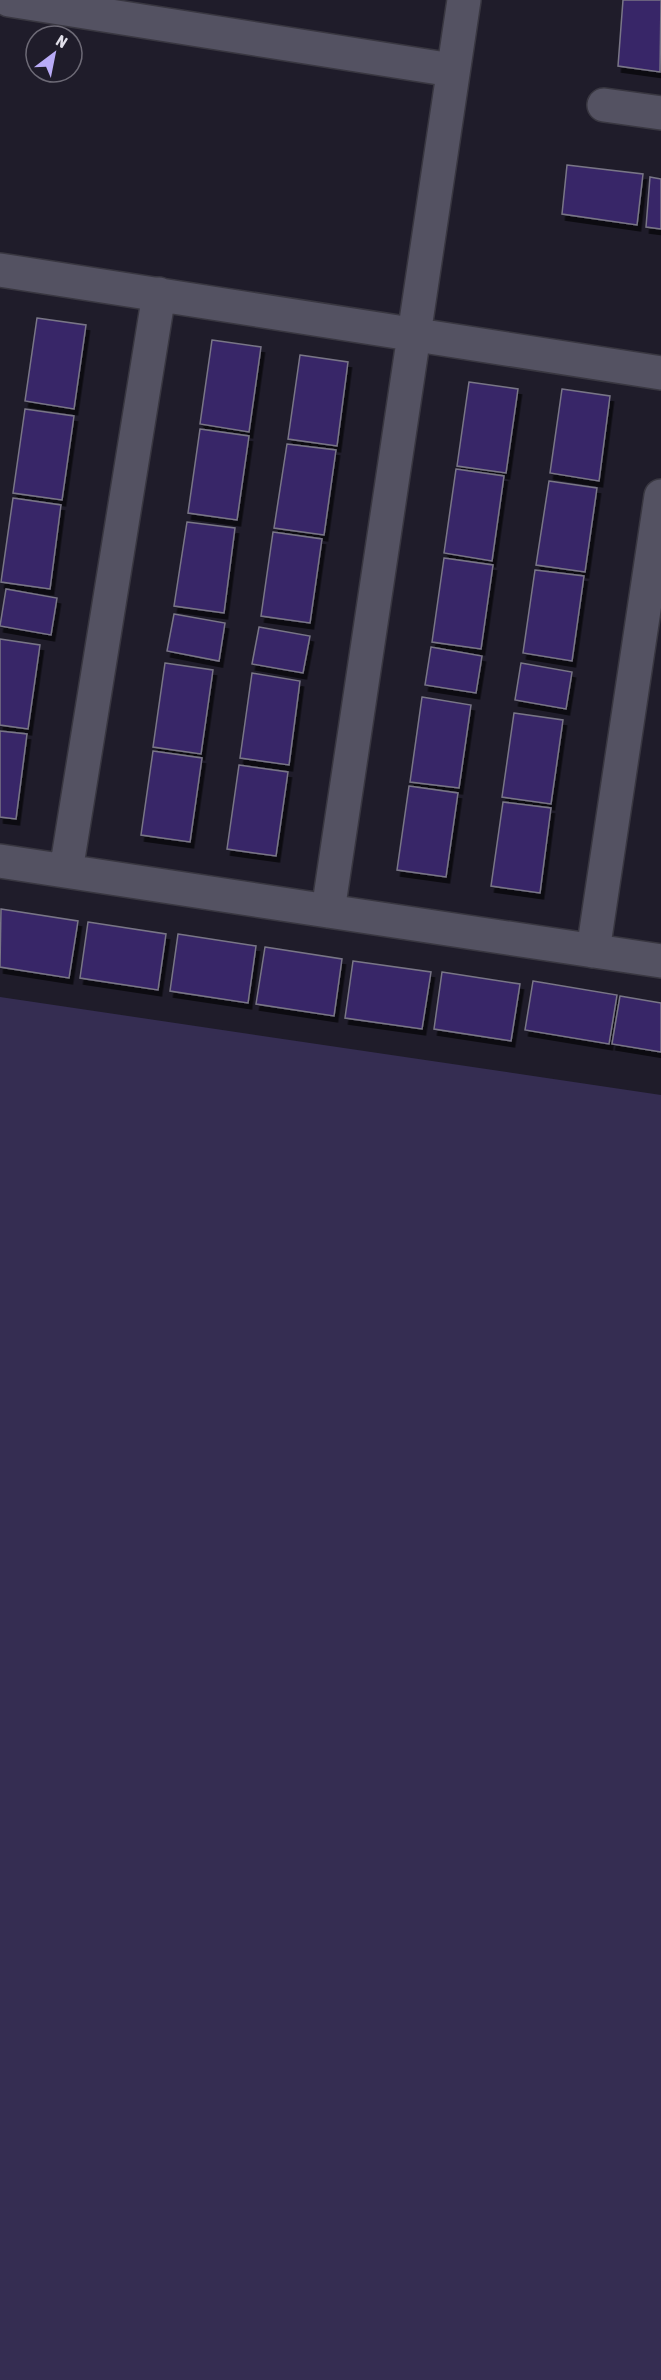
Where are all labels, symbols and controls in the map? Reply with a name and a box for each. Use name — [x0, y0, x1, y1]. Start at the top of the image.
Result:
north arrow — [24, 24, 84, 84]
text: N — [53, 31, 71, 51]

